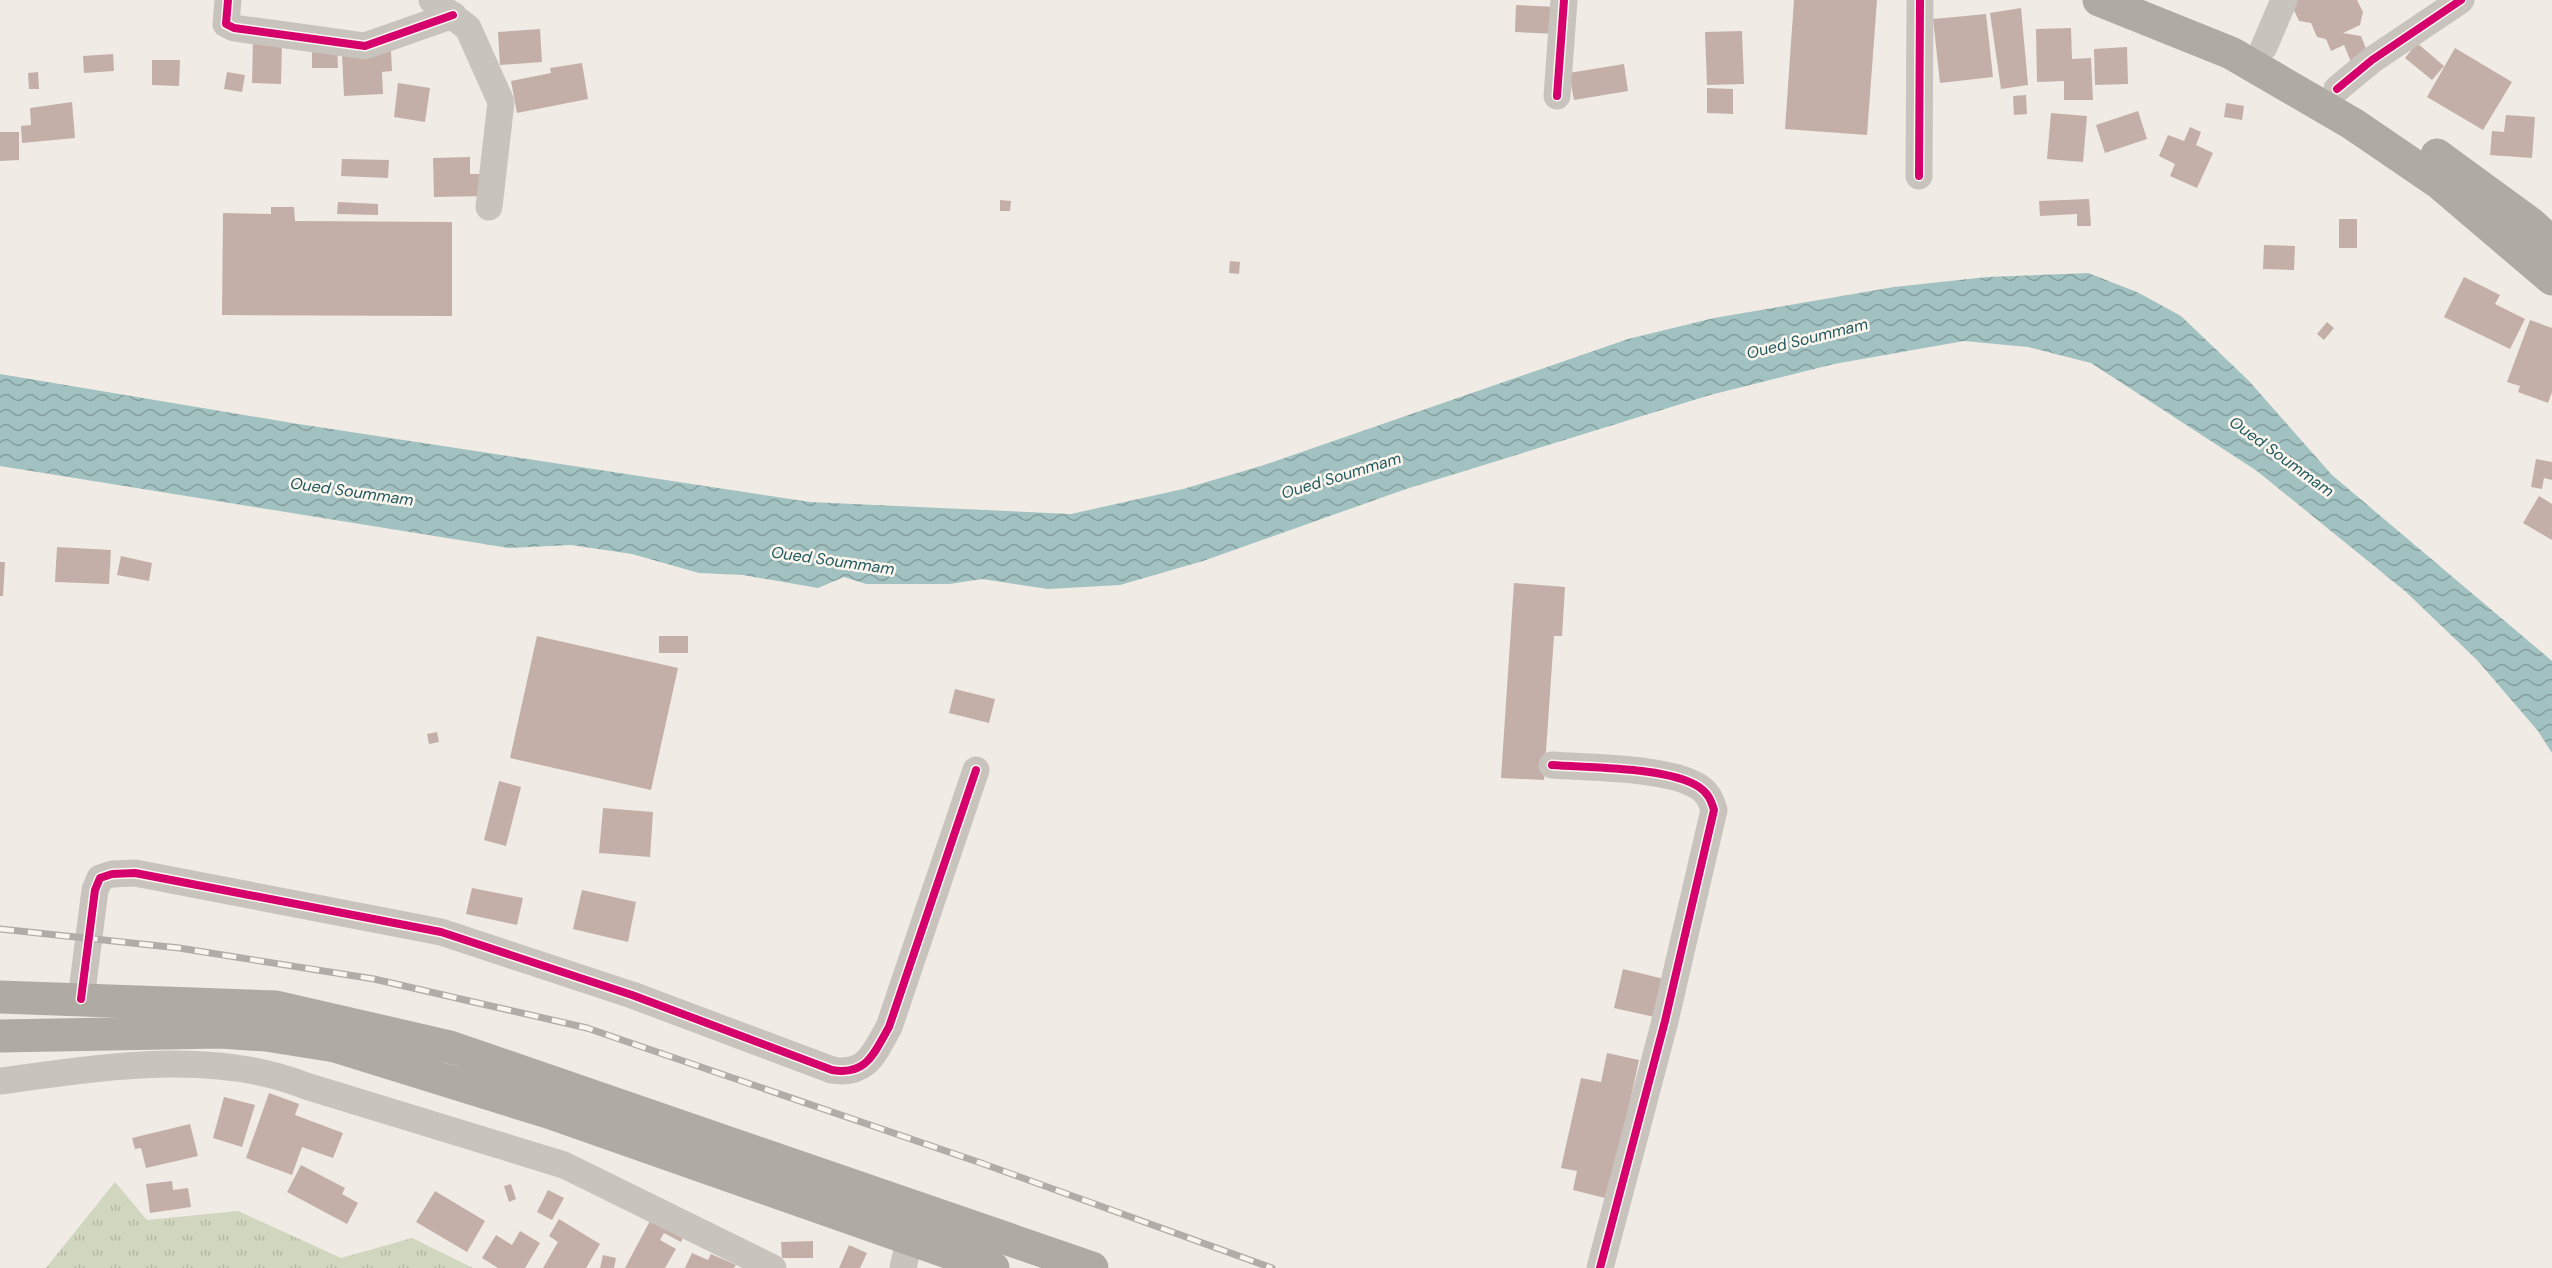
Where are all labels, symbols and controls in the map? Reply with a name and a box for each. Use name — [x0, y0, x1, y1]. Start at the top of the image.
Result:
water label: Oued Soummam — [1744, 313, 1870, 364]
water label: Oued Soummam — [2225, 411, 2338, 502]
water label: Oued Soummam — [1279, 447, 1404, 504]
water label: Oued Soummam — [289, 472, 415, 511]
water label: Oued Soummam — [770, 541, 896, 580]

